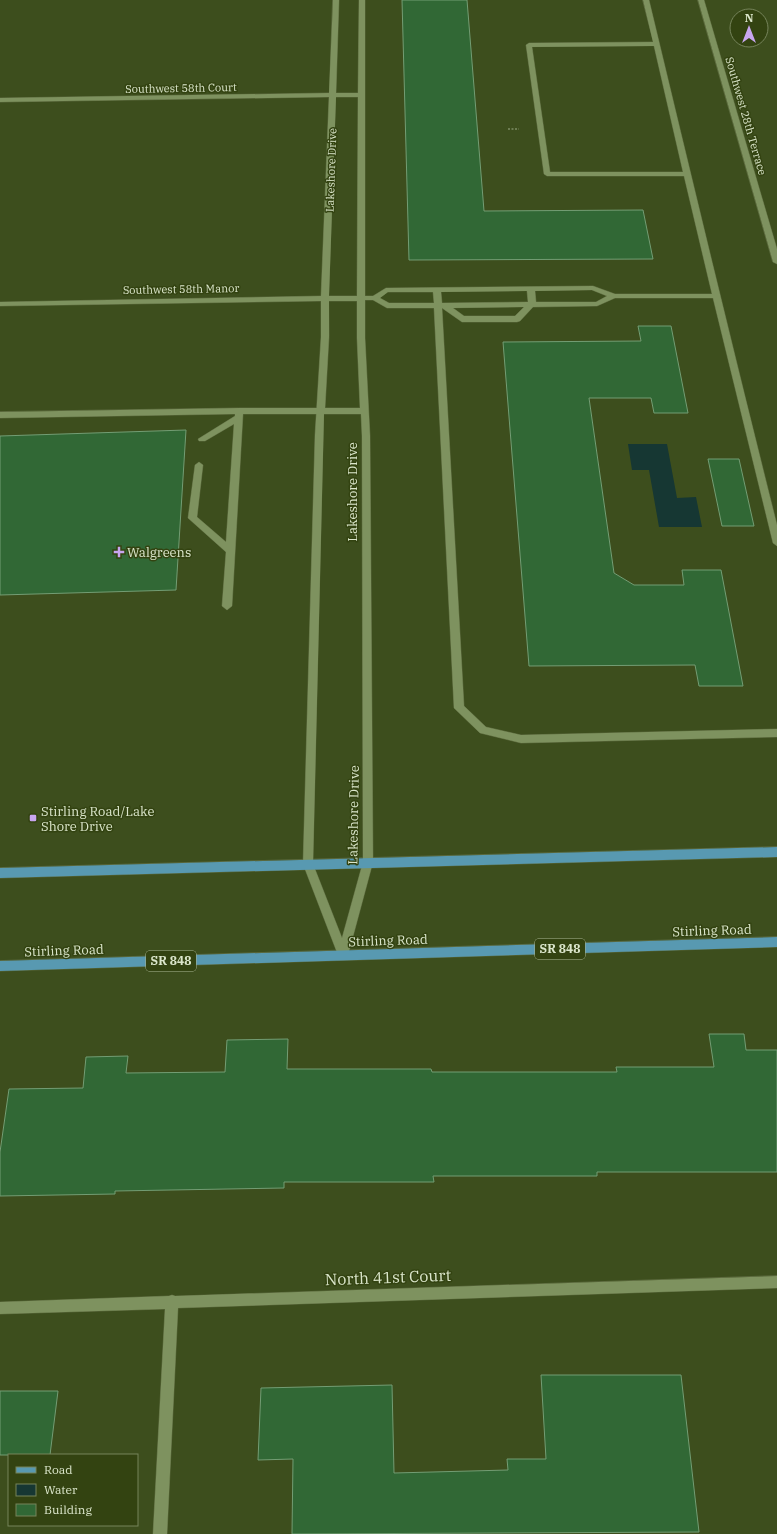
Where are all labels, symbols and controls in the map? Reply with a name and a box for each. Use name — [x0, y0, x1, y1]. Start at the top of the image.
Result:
north arrow — [729, 8, 769, 48]
text: N — [745, 11, 754, 25]
street label: Southwest 28th Terrace — [722, 55, 770, 177]
street label: Southwest 58th Court — [125, 80, 237, 96]
street label: Lakeshore Drive — [323, 128, 339, 212]
street label: Southwest 58th Manor — [123, 281, 239, 297]
street label: Lakeshore Drive — [344, 442, 361, 542]
place label: Walgreens — [127, 544, 191, 561]
marker: Walgreens — [114, 547, 124, 557]
street label: Lakeshore Drive — [344, 765, 363, 865]
place label: Stirling Road/Lake Shore Drive — [41, 803, 154, 835]
marker: Stirling Road/Lake Shore Drive — [28, 813, 38, 823]
street label: Stirling Road — [672, 921, 752, 940]
street label: Stirling Road — [348, 931, 428, 950]
road number: SR 848 — [535, 939, 585, 959]
street label: Stirling Road — [24, 941, 104, 960]
road number: SR 848 — [146, 951, 196, 971]
street label: North 41st Court — [325, 1265, 452, 1289]
legend — [8, 1454, 138, 1526]
text: Road — [44, 1462, 73, 1477]
text: Water — [44, 1482, 78, 1497]
text: Building — [44, 1502, 92, 1517]

